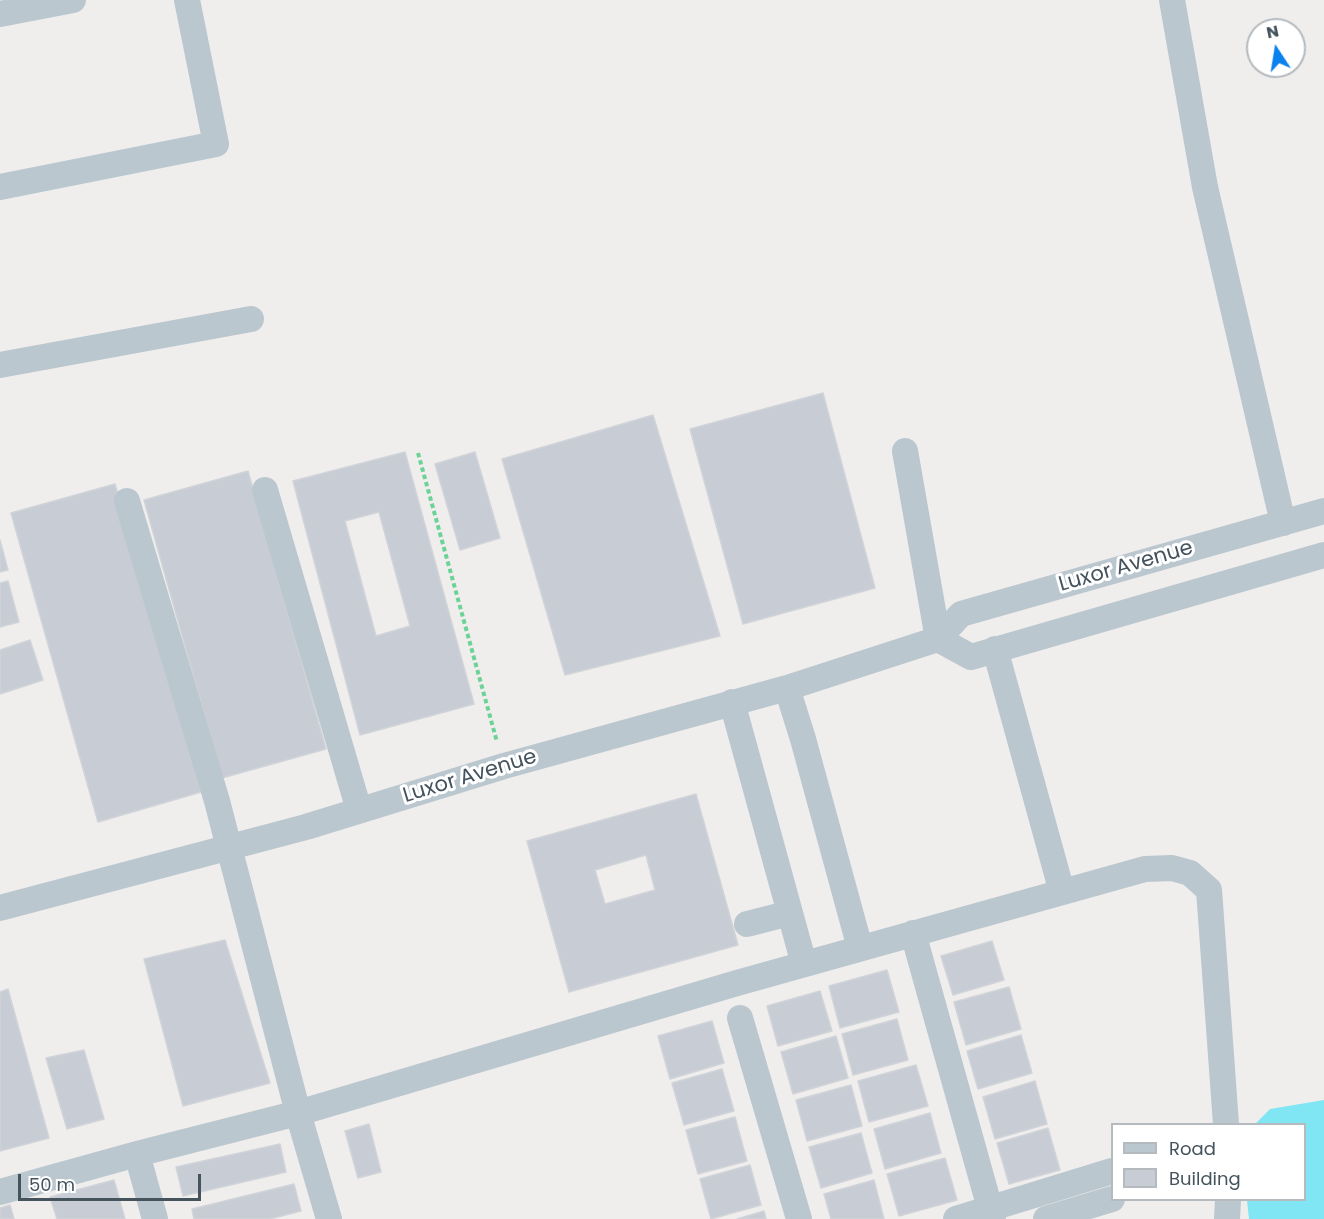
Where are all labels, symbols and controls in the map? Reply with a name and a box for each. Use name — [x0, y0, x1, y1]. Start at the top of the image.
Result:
north arrow — [1246, 18, 1306, 78]
text: N — [1264, 19, 1281, 44]
street label: Luxor Avenue — [1056, 536, 1196, 598]
street label: Luxor Avenue — [400, 745, 540, 809]
legend — [1111, 1123, 1306, 1201]
text: Road — [1169, 1136, 1216, 1161]
scale bar — [21, 1162, 204, 1200]
text: Building — [1169, 1166, 1241, 1191]
text: 50 m — [29, 1172, 75, 1197]

